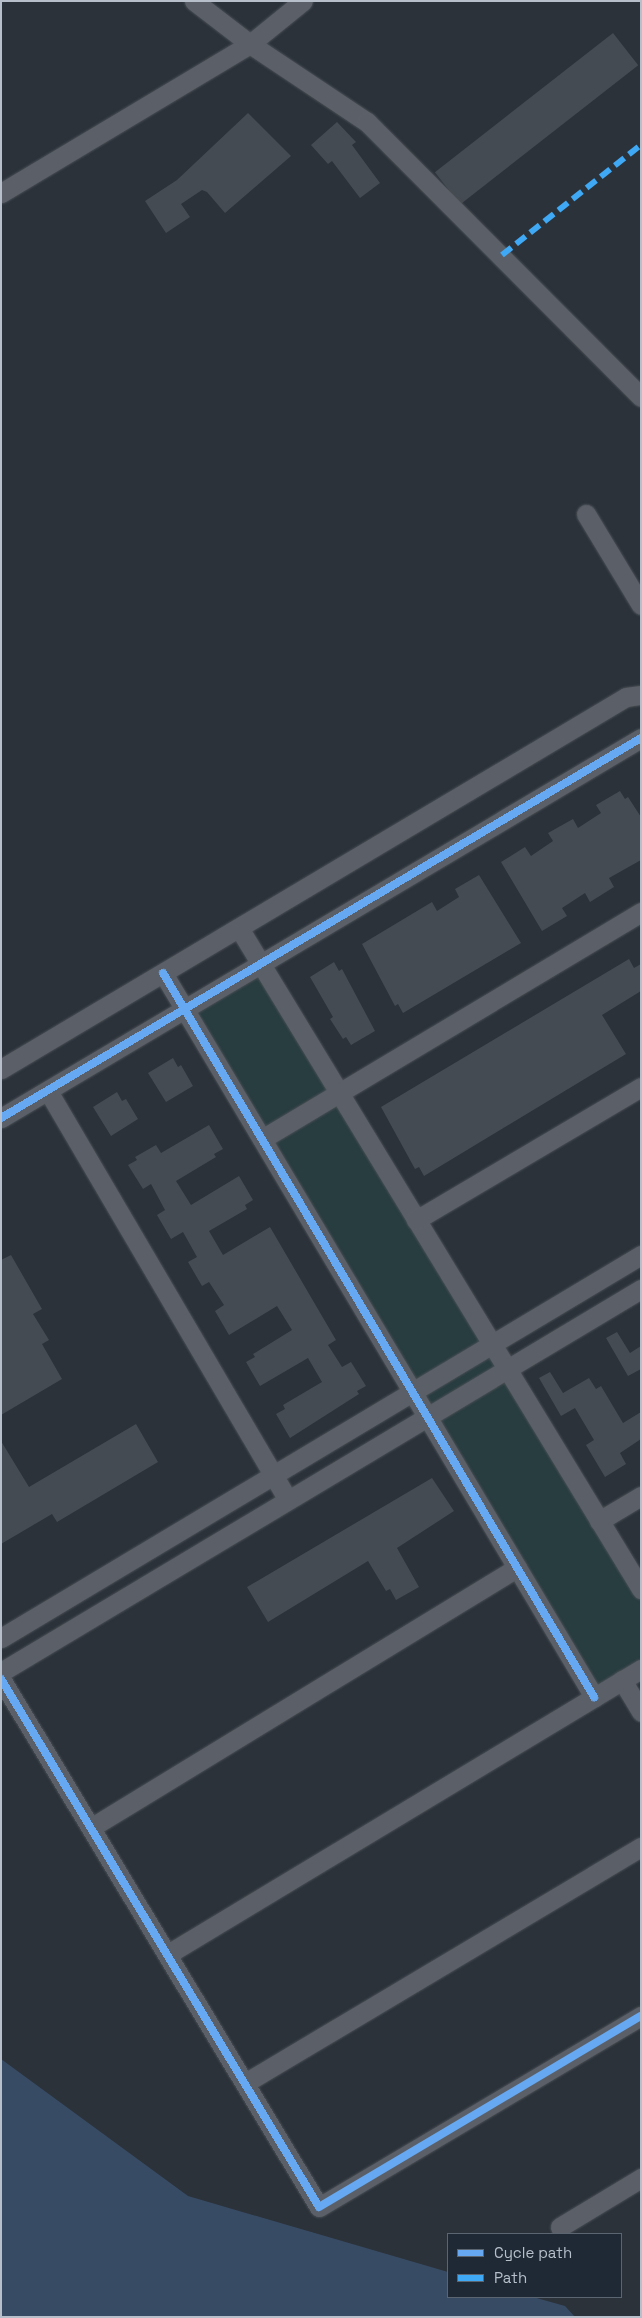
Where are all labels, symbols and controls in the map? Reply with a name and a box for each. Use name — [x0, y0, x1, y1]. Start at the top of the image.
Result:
legend — [447, 2233, 622, 2298]
text: Cycle path — [494, 2243, 572, 2262]
text: Path — [494, 2268, 527, 2287]

